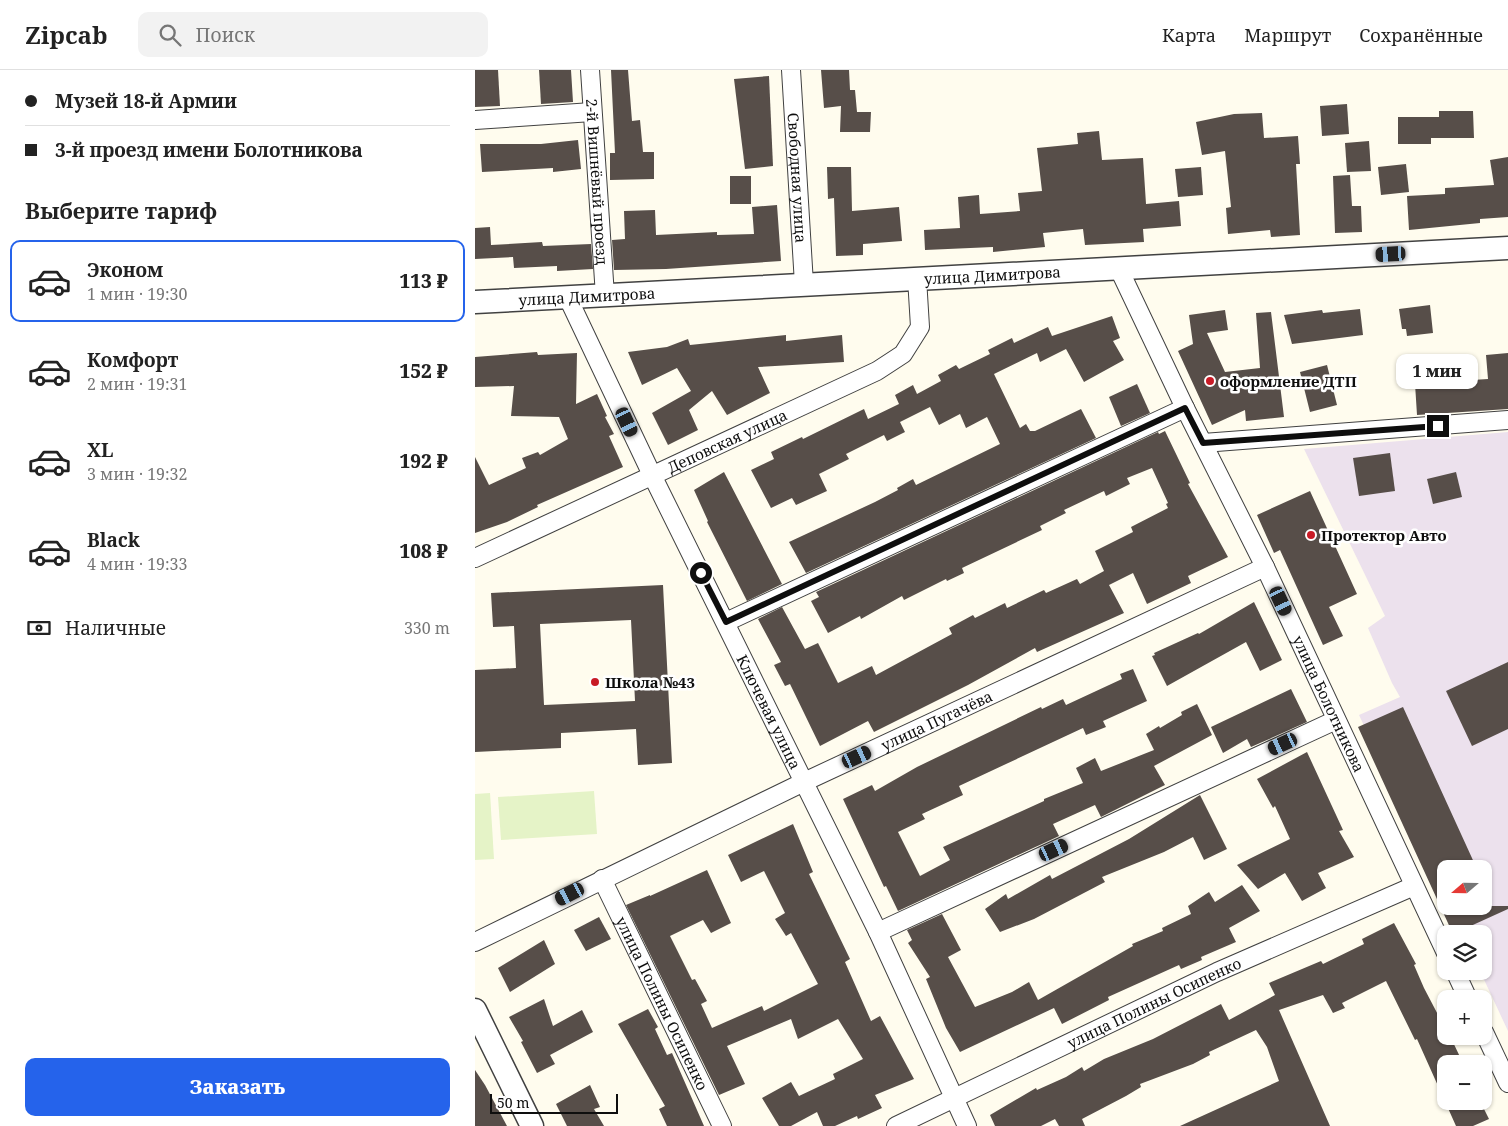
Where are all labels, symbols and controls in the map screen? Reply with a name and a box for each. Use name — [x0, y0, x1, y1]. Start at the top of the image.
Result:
search box — [138, 12, 488, 57]
text: Zipcab — [25, 18, 108, 51]
icon: search — [156, 21, 184, 49]
text: Поиск — [196, 22, 255, 48]
text: Карта — [1162, 23, 1216, 47]
text: Маршрут — [1244, 23, 1331, 47]
text: Сохранённые — [1359, 23, 1483, 47]
text: Музей 18-й Армии — [55, 88, 237, 114]
street label: 2-й Вишнёвый проезд — [582, 98, 613, 265]
street label: Свободная улица — [784, 112, 811, 243]
text: 3-й проезд имени Болотникова — [55, 137, 363, 163]
text: Выберите тариф — [25, 195, 217, 225]
car — [1375, 246, 1406, 262]
text: Эконом — [87, 257, 163, 283]
icon: car — [27, 259, 72, 304]
street label: улица Димитрова — [923, 261, 1061, 289]
text: 113 ₽ — [400, 268, 448, 294]
text: 1 мин · 19:30 — [87, 283, 188, 305]
street label: улица Димитрова — [518, 283, 656, 310]
text: Комфорт — [87, 347, 178, 373]
icon: car — [27, 349, 72, 394]
callout: 1 мин — [1397, 354, 1479, 388]
text: 152 ₽ — [400, 358, 448, 384]
text: 1 мин — [1412, 360, 1462, 382]
place label: оформление ДТП — [1220, 371, 1357, 391]
text: 2 мин · 19:31 — [87, 373, 188, 395]
marker: оформление ДТП — [1204, 375, 1216, 387]
street label: Деповская улица — [664, 404, 790, 477]
car — [613, 405, 640, 439]
route end — [1427, 415, 1449, 437]
text: XL — [87, 437, 113, 463]
icon: car — [27, 439, 72, 484]
text: 192 ₽ — [400, 448, 448, 474]
text: 3 мин · 19:32 — [87, 463, 188, 485]
place label: Протектор Авто — [1321, 525, 1447, 545]
text: Black — [87, 527, 140, 553]
icon: car — [27, 529, 72, 574]
marker: Протектор Авто — [1305, 529, 1317, 541]
text: 108 ₽ — [400, 538, 448, 564]
text: 4 мин · 19:33 — [87, 553, 188, 575]
route start — [690, 562, 712, 584]
car — [1267, 584, 1294, 618]
icon: cash — [25, 614, 53, 642]
text: Наличные — [65, 615, 166, 641]
text: 330 m — [404, 617, 450, 639]
street label: улица Болотникова — [1288, 632, 1370, 775]
street label: Ключевая улица — [732, 651, 806, 772]
place label: Школа №43 — [605, 672, 695, 692]
marker: Школа №43 — [589, 676, 601, 688]
street label: улица Пугачёва — [878, 686, 995, 755]
car — [1266, 731, 1299, 757]
car — [840, 744, 873, 770]
car — [1037, 837, 1070, 863]
north arrow — [1437, 860, 1493, 915]
map controls — [1437, 860, 1492, 1110]
car — [553, 881, 586, 907]
street label: улица Полины Осипенко — [612, 913, 713, 1093]
button: layers — [1437, 925, 1492, 980]
street label: улица Полины Осипенко — [1064, 953, 1244, 1053]
button: + — [1437, 990, 1492, 1045]
button: − — [1437, 1055, 1492, 1110]
button: Заказать — [25, 1058, 450, 1116]
scale bar — [490, 1091, 617, 1114]
text: 50 m — [497, 1093, 530, 1112]

